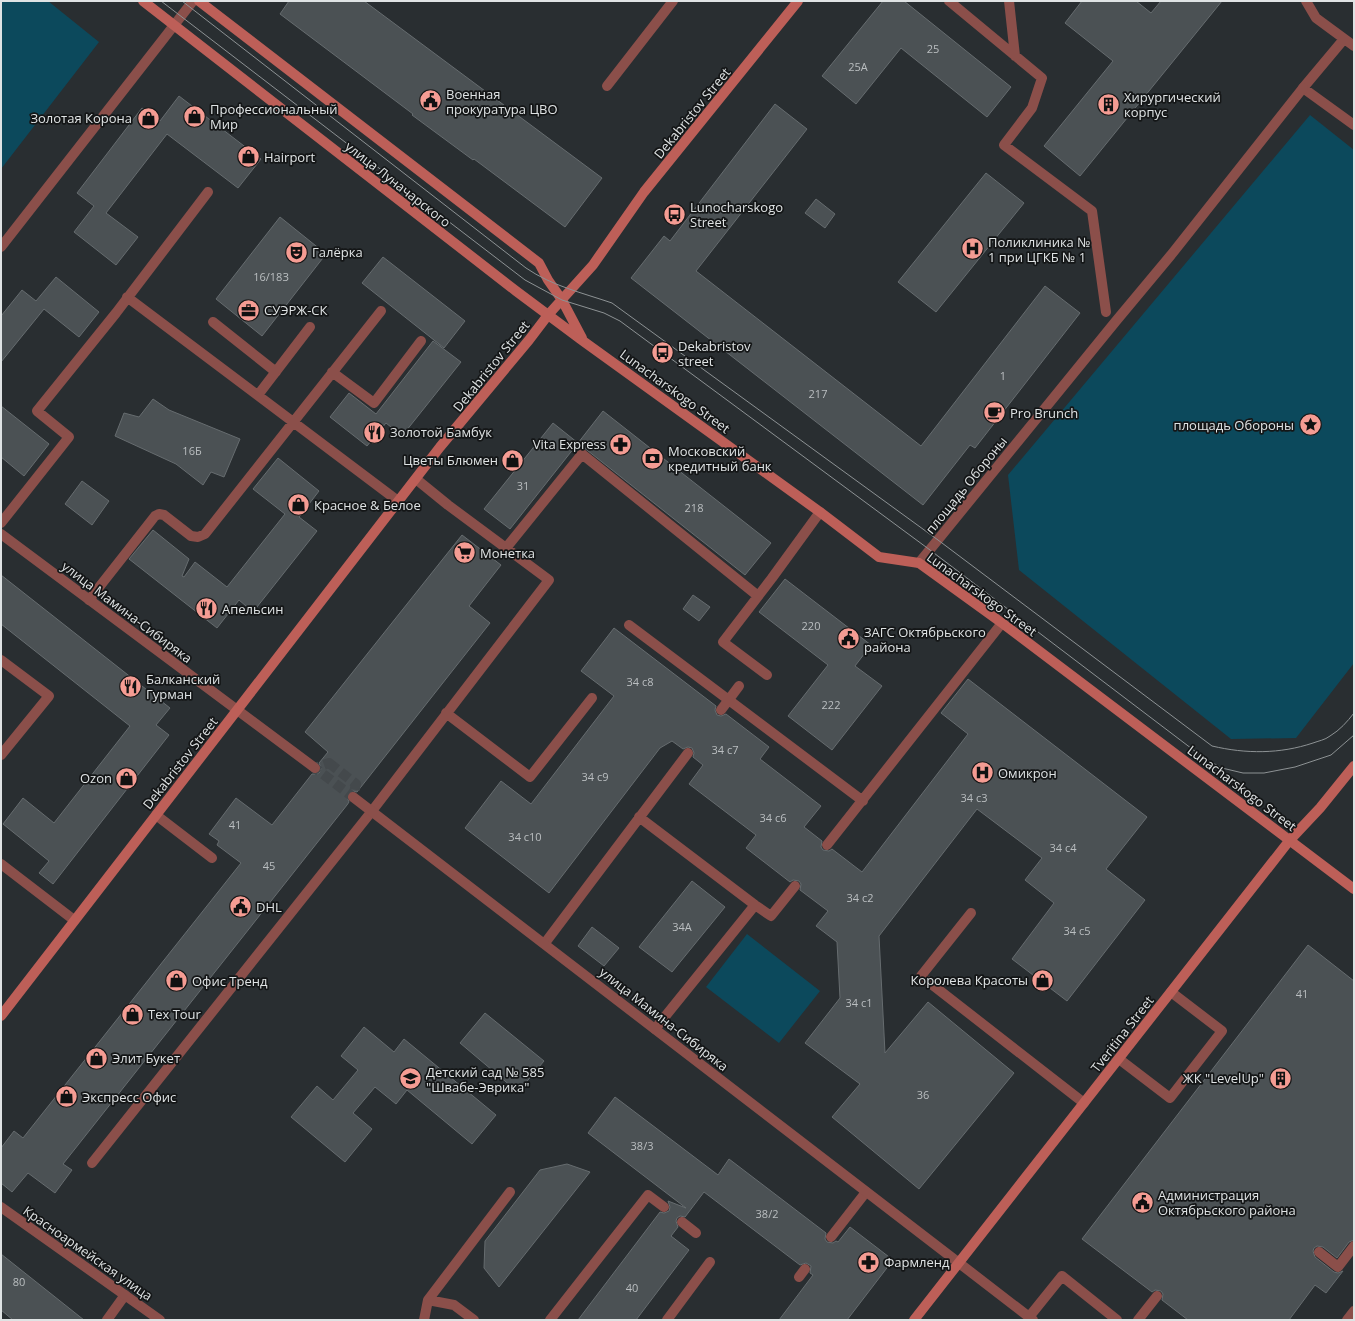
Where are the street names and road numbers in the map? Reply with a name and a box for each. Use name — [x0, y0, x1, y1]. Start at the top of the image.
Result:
street label: Dekabristov Street — [650, 63, 735, 162]
street label: улица Луначарского — [342, 137, 455, 231]
street label: Dekabristov Street — [449, 316, 534, 415]
street label: Lunacharskogo Street — [616, 345, 734, 437]
street label: площадь Обороны — [921, 433, 1011, 537]
street label: Lunacharskogo Street — [923, 548, 1041, 640]
street label: улица Мамина-Сибиряка — [58, 557, 196, 667]
street label: Dekabristov Street — [138, 713, 222, 813]
street label: Lunacharskogo Street — [1184, 741, 1300, 835]
street label: улица Мамина-Сибиряка — [596, 963, 732, 1075]
street label: Tveritina Street — [1086, 992, 1158, 1076]
street label: Красноармейская улица — [20, 1201, 156, 1305]

